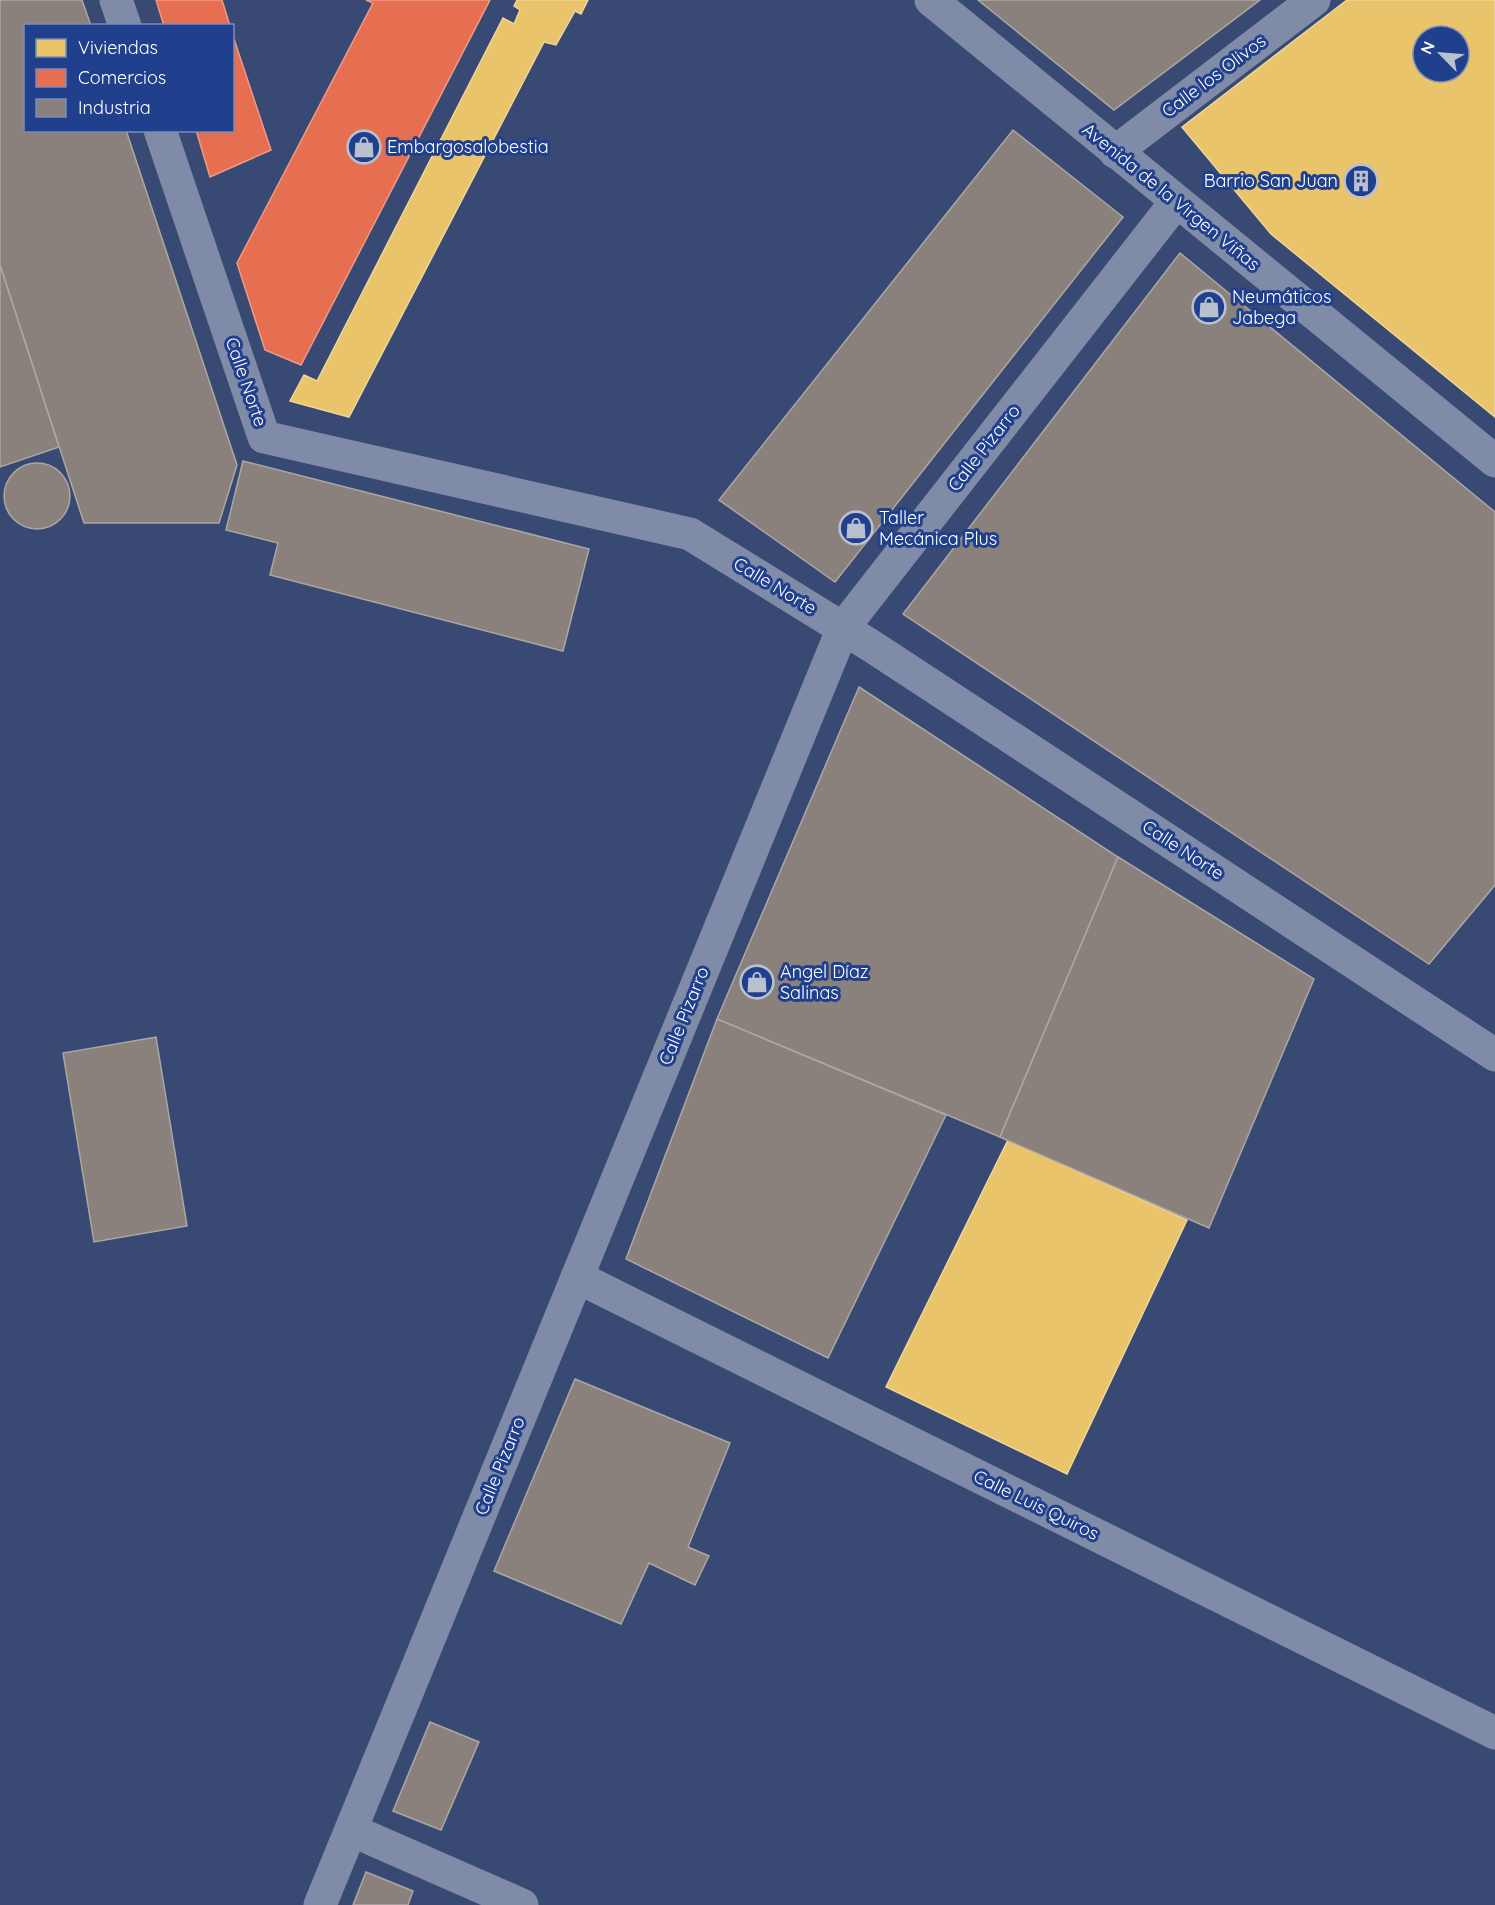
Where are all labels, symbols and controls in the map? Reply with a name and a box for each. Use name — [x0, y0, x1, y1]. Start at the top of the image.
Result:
legend — [24, 24, 234, 132]
north arrow — [1411, 24, 1471, 84]
street label: Calle los Olivos — [1157, 29, 1270, 122]
text: Viviendas — [78, 36, 158, 59]
text: N — [1416, 38, 1439, 57]
text: Comercios — [78, 66, 166, 89]
text: Industria — [78, 96, 151, 119]
street label: Avenida de la Virgen Viñas — [1078, 118, 1265, 275]
shop icon: Embargosalobestia — [346, 129, 382, 165]
place label: Embargosalobestia — [387, 135, 549, 158]
building icon: Barrio San Juan — [1343, 163, 1379, 199]
place label: Barrio San Juan — [1204, 169, 1338, 192]
place label: Neumáticos Jabega — [1232, 285, 1331, 329]
shop icon: Neumáticos Jabega — [1191, 289, 1227, 325]
street label: Calle Norte — [220, 334, 272, 430]
street label: Calle Pizarro — [942, 400, 1025, 496]
place label: Taller Mecánica Plus — [879, 506, 997, 550]
shop icon: Taller Mecánica Plus — [838, 510, 874, 546]
street label: Calle Norte — [730, 552, 821, 619]
street label: Calle Norte — [1138, 815, 1229, 885]
place label: Angel Díaz Salinas — [780, 960, 868, 1004]
street label: Calle Pizarro — [653, 963, 714, 1068]
shop icon: Angel Díaz Salinas — [739, 964, 775, 1000]
street label: Calle Pizarro — [469, 1413, 530, 1518]
street label: Calle Luis Quiros — [970, 1464, 1103, 1545]

